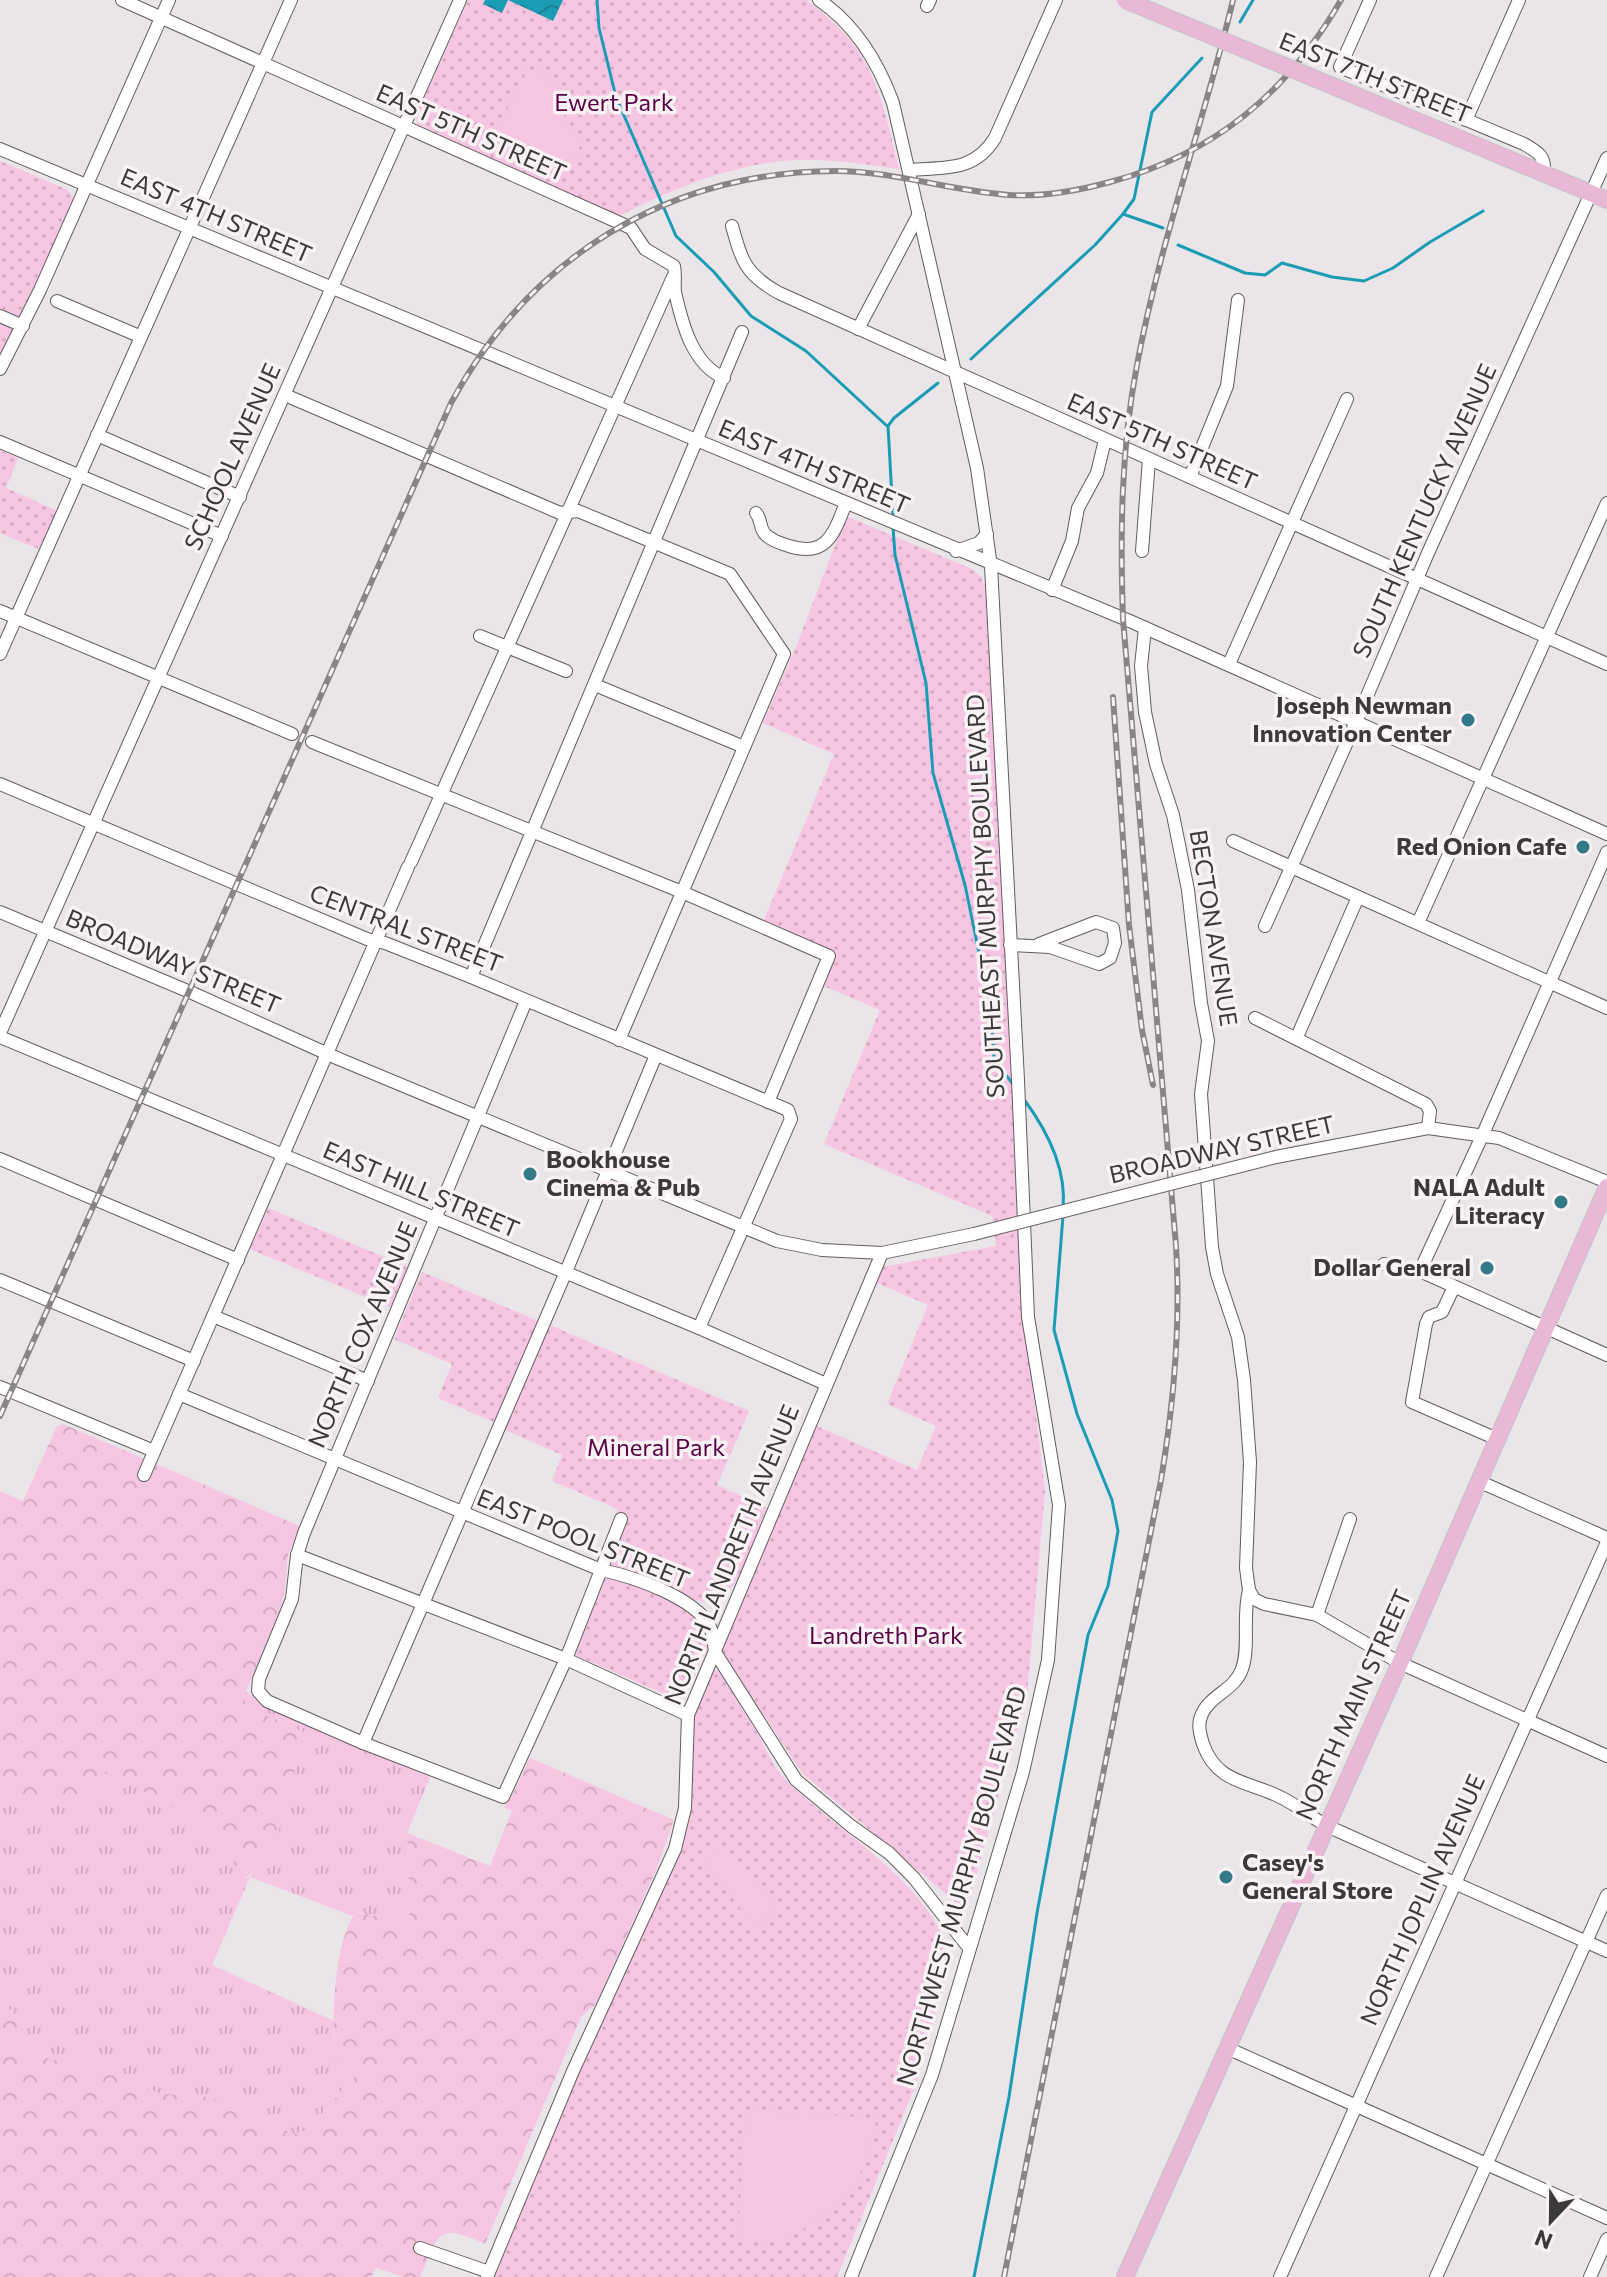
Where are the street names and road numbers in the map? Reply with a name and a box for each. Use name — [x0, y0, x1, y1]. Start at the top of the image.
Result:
street label: EAST 7TH STREET — [1275, 25, 1476, 128]
street label: EAST 5TH STREET — [372, 77, 571, 187]
street label: EAST 4TH STREET — [117, 161, 317, 268]
street label: SCHOOL AVENUE — [177, 358, 286, 554]
street label: SOUTH KENTUCKY AVENUE — [1346, 359, 1502, 662]
street label: EAST 5TH STREET — [1063, 386, 1262, 496]
street label: EAST 4TH STREET — [715, 412, 915, 519]
street label: SOUTHEAST MURPHY BOULEVARD — [959, 693, 1010, 1099]
street label: BECTON AVENUE — [1185, 827, 1244, 1028]
street label: CENTRAL STREET — [306, 877, 507, 978]
street label: BROADWAY STREET — [62, 902, 285, 1019]
street label: BROADWAY STREET — [1106, 1109, 1337, 1189]
street label: EAST HILL STREET — [319, 1134, 524, 1243]
street label: NORTH COX AVENUE — [301, 1217, 422, 1452]
street label: NORTH LANDRETH AVENUE — [657, 1400, 804, 1709]
street label: EAST POOL STREET — [473, 1482, 694, 1593]
street label: NORTH MAIN STREET — [1289, 1585, 1417, 1824]
street label: NORTHWEST MURPHY BOULEVARD — [890, 1682, 1032, 2089]
street label: NORTH JOPLIN AVENUE — [1353, 1769, 1490, 2029]

